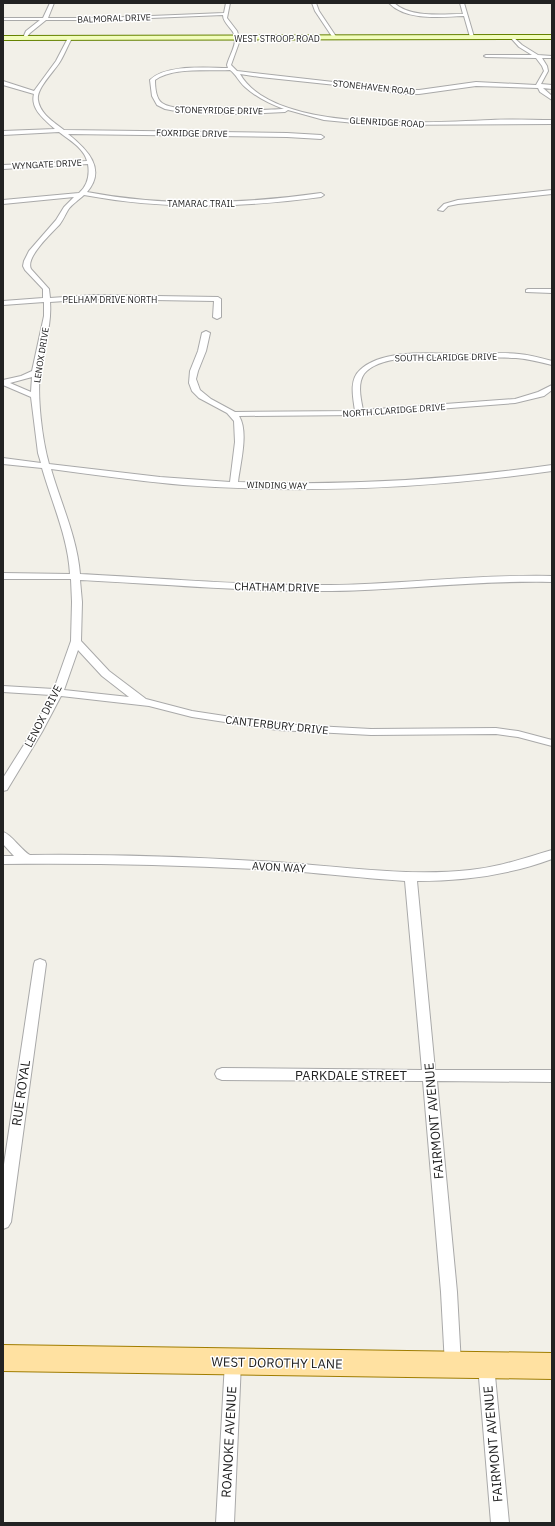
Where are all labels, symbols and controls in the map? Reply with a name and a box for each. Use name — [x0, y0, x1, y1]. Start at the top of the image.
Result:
street label: BALMORAL DRIVE — [77, 11, 151, 25]
street label: WEST STROOP ROAD — [234, 33, 320, 44]
street label: STONEHAVEN ROAD — [332, 77, 416, 97]
street label: STONEYRIDGE DRIVE — [175, 104, 263, 116]
street label: GLENRIDGE ROAD — [349, 115, 425, 129]
street label: FOXRIDGE DRIVE — [156, 127, 228, 139]
street label: WYNGATE DRIVE — [12, 157, 82, 171]
street label: TAMARAC TRAIL — [167, 198, 235, 209]
street label: PELHAM DRIVE NORTH — [63, 294, 157, 305]
street label: LENOX DRIVE — [31, 326, 51, 384]
street label: SOUTH CLARIDGE DRIVE — [395, 351, 497, 363]
street label: NORTH CLARIDGE DRIVE — [342, 401, 446, 419]
street label: WINDING WAY — [246, 479, 308, 491]
street label: CHATHAM DRIVE — [234, 579, 320, 595]
street label: LENOX DRIVE — [21, 682, 65, 750]
street label: CANTERBURY DRIVE — [225, 713, 329, 737]
street label: AVON WAY — [252, 859, 307, 875]
street label: RUE ROYAL — [8, 1058, 34, 1127]
street label: FAIRMONT AVENUE — [420, 1062, 448, 1180]
street label: PARKDALE STREET — [295, 1067, 408, 1084]
street label: WEST DOROTHY LANE — [211, 1353, 343, 1373]
street label: FAIRMONT AVENUE — [479, 1385, 507, 1503]
street label: ROANOKE AVENUE — [218, 1386, 240, 1498]

